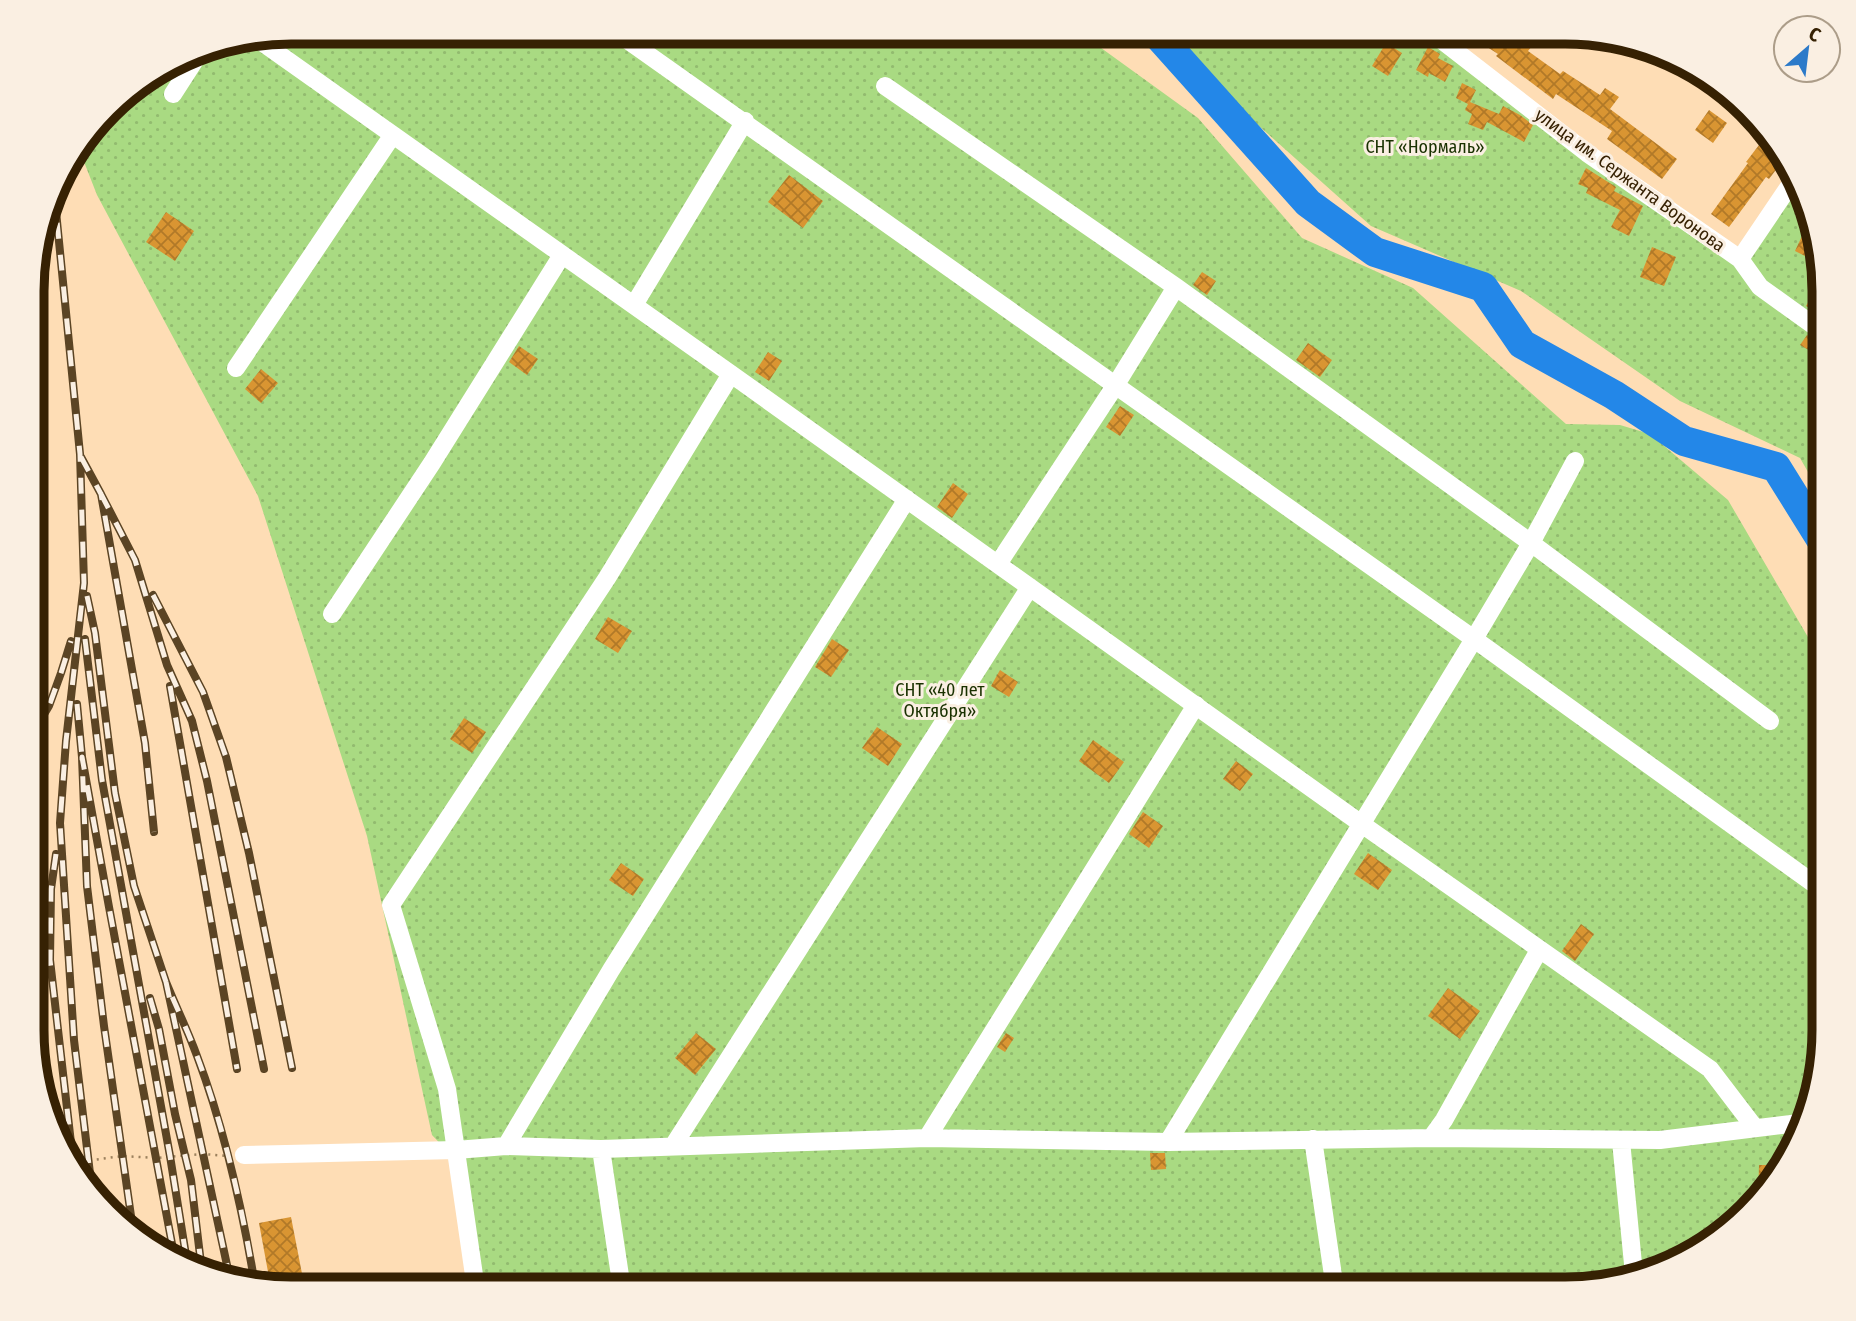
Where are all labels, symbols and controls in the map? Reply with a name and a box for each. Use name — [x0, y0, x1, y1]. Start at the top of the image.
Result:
north arrow — [1772, 14, 1842, 84]
text: С — [1805, 22, 1825, 47]
street label: улица им. Сержанта Воронова — [1531, 104, 1729, 256]
park label: СНТ «Нормаль» — [1365, 136, 1485, 158]
park label: СНТ «40 лет Октября» — [895, 679, 985, 722]

